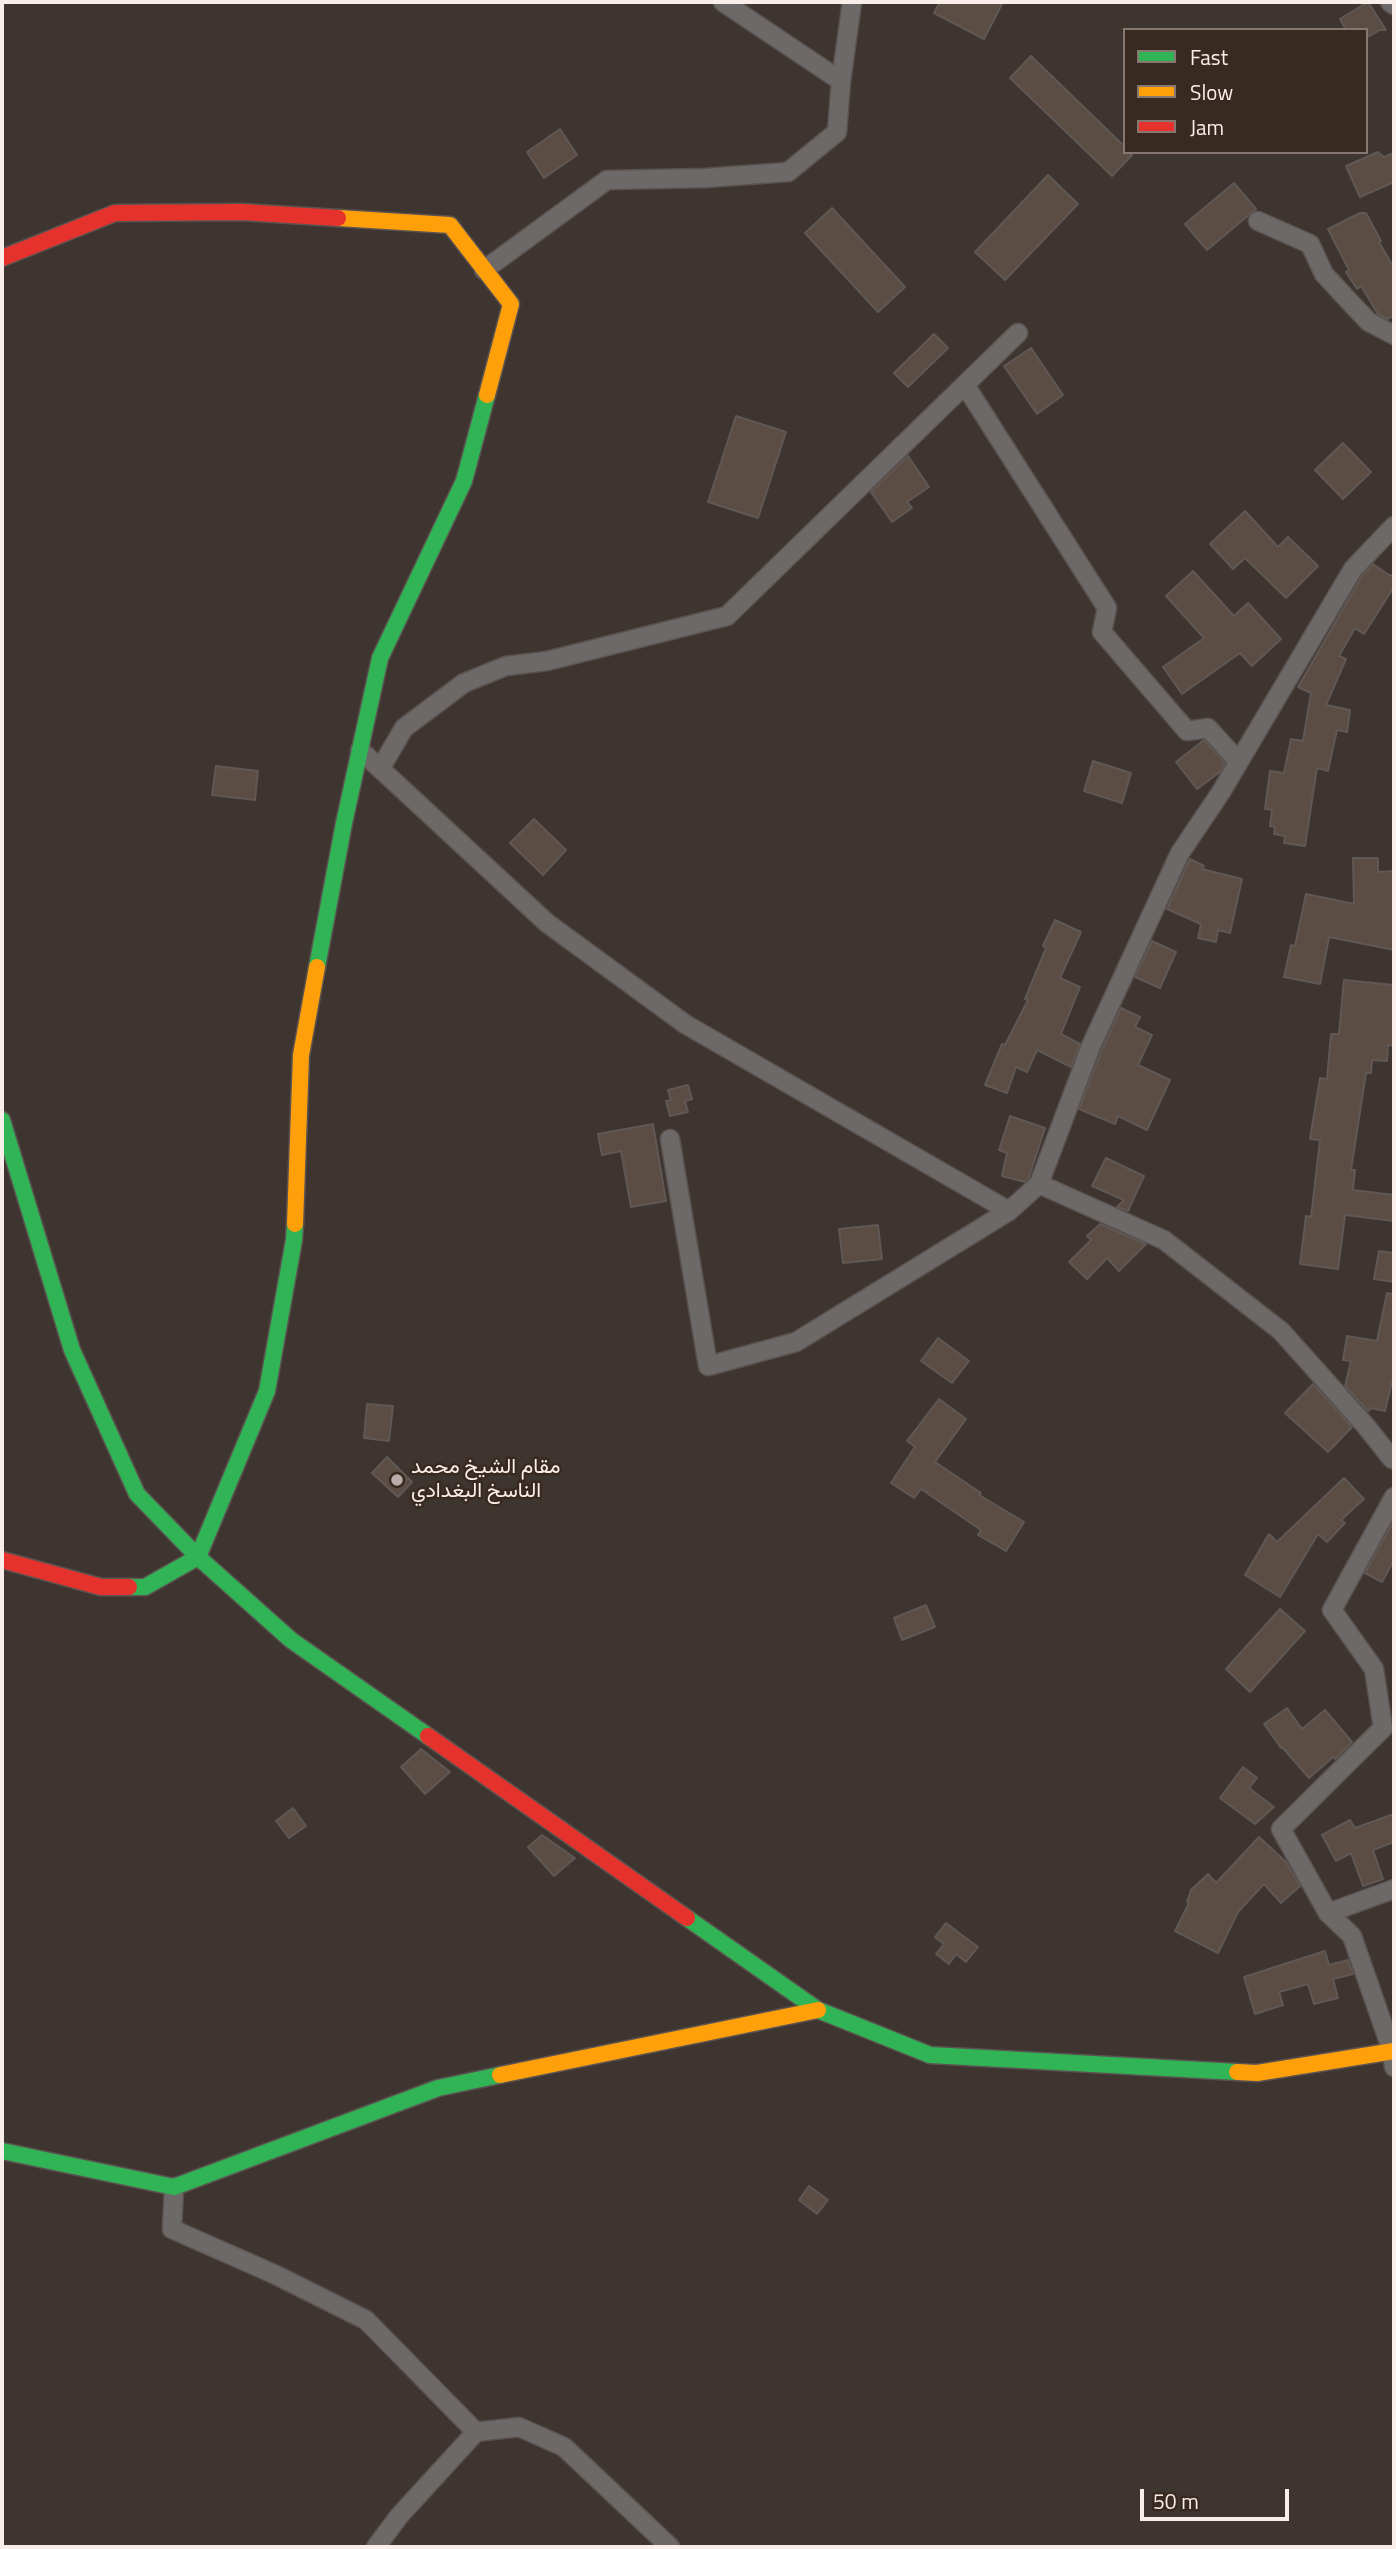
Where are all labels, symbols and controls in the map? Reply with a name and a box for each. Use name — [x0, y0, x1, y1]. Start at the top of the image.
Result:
legend — [1123, 28, 1368, 154]
text: Fast — [1190, 41, 1228, 73]
text: Slow — [1190, 76, 1233, 108]
text: Jam — [1190, 111, 1224, 143]
place label: مقام الشيخ محمد الناسخ البغدادي — [411, 1455, 560, 1505]
marker: مقام الشيخ محمد الناسخ البغدادي — [389, 1472, 405, 1488]
scale bar — [1144, 2476, 1293, 2520]
text: 50 m — [1153, 2485, 1199, 2517]

